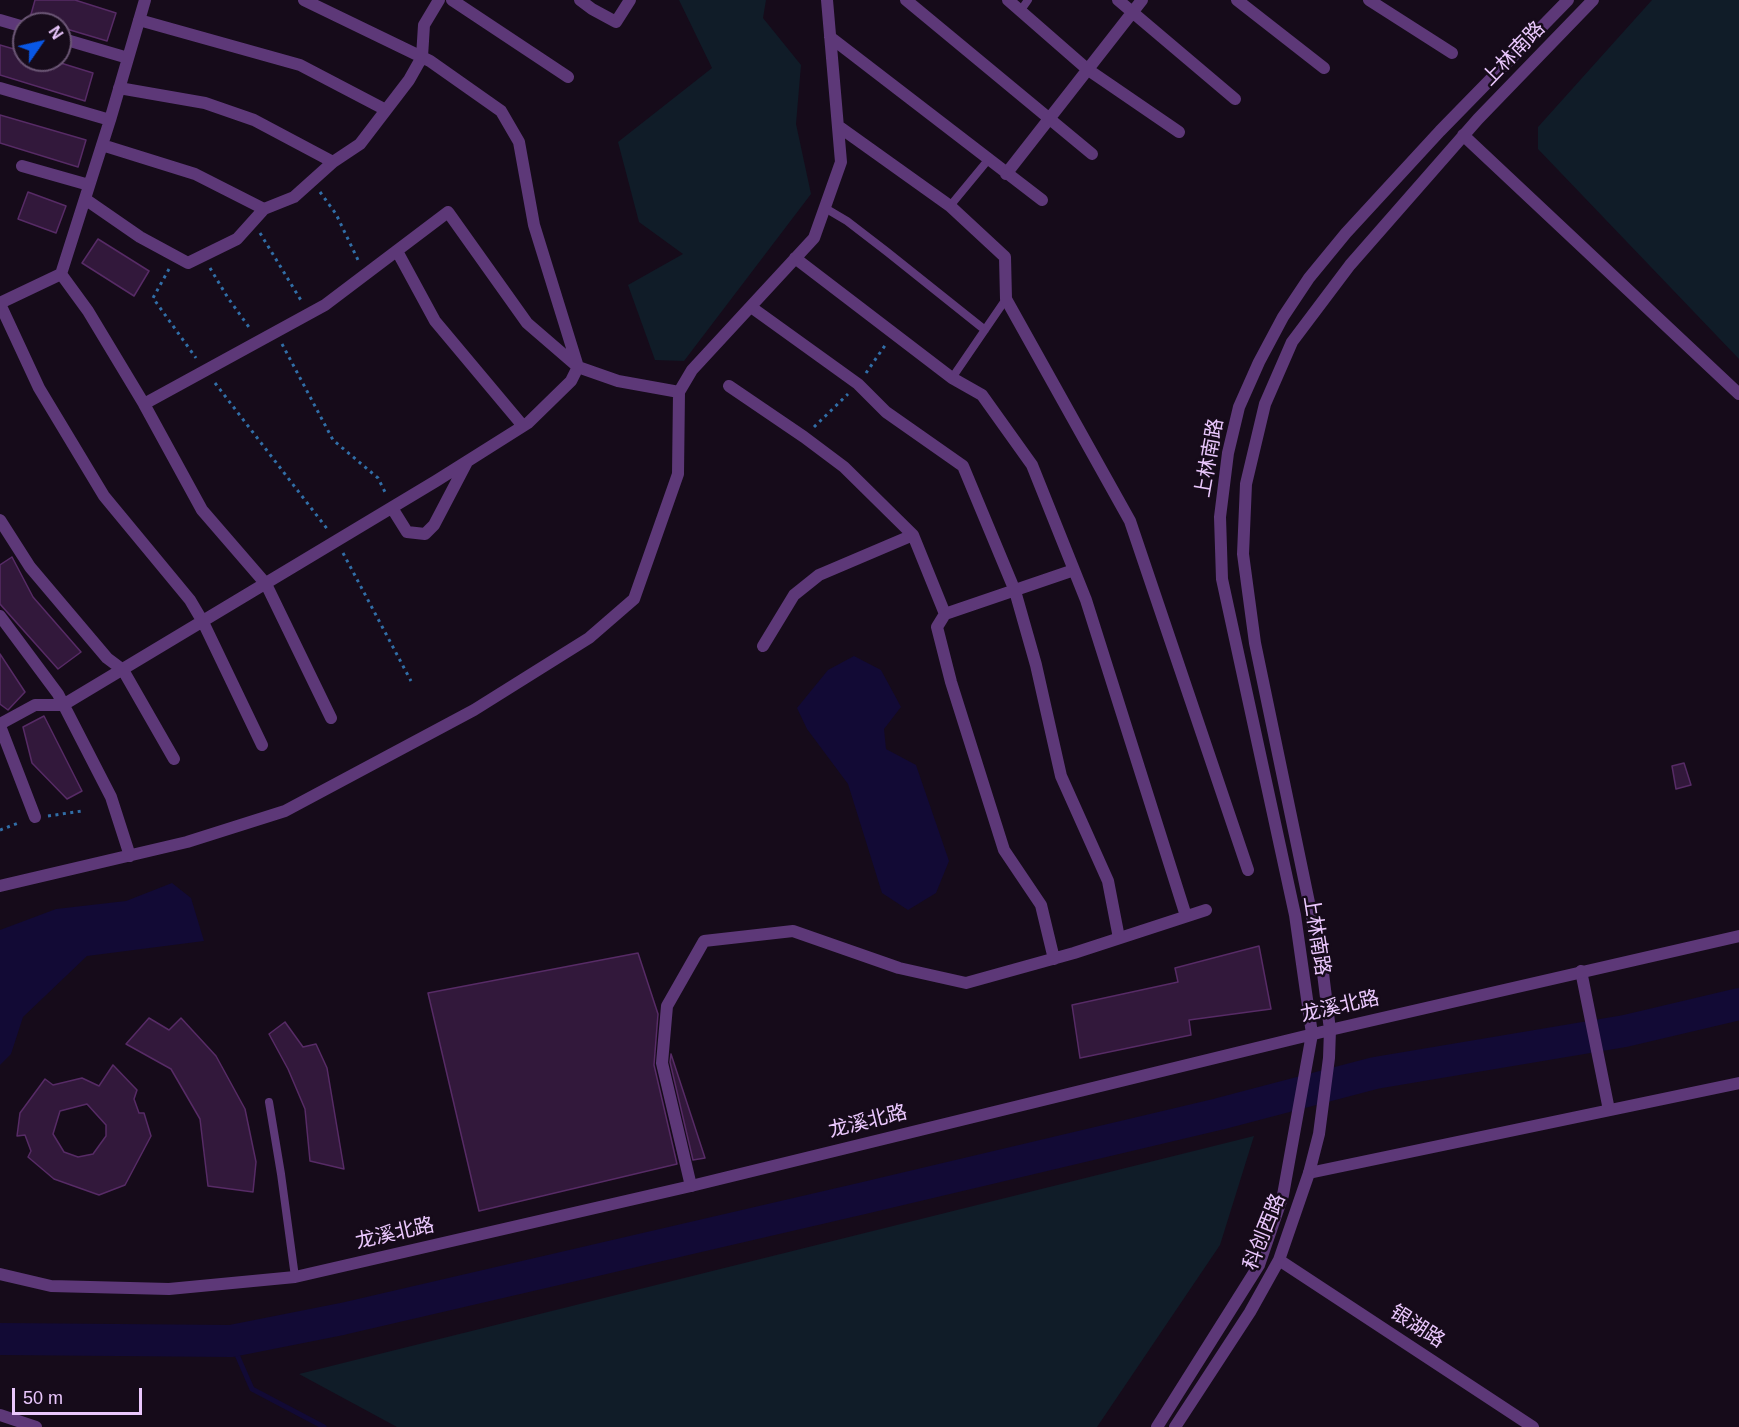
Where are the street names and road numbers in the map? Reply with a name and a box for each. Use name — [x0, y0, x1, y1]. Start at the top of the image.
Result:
street label: 上林南路 — [1478, 17, 1550, 91]
street label: 上林南路 — [1191, 417, 1229, 499]
street label: 上林南路 — [1298, 895, 1334, 977]
street label: 龙溪北路 — [1298, 986, 1382, 1028]
street label: 龙溪北路 — [826, 1101, 910, 1143]
street label: 科创西路 — [1239, 1190, 1291, 1274]
street label: 龙溪北路 — [353, 1213, 437, 1255]
street label: 银湖路 — [1385, 1301, 1449, 1353]

